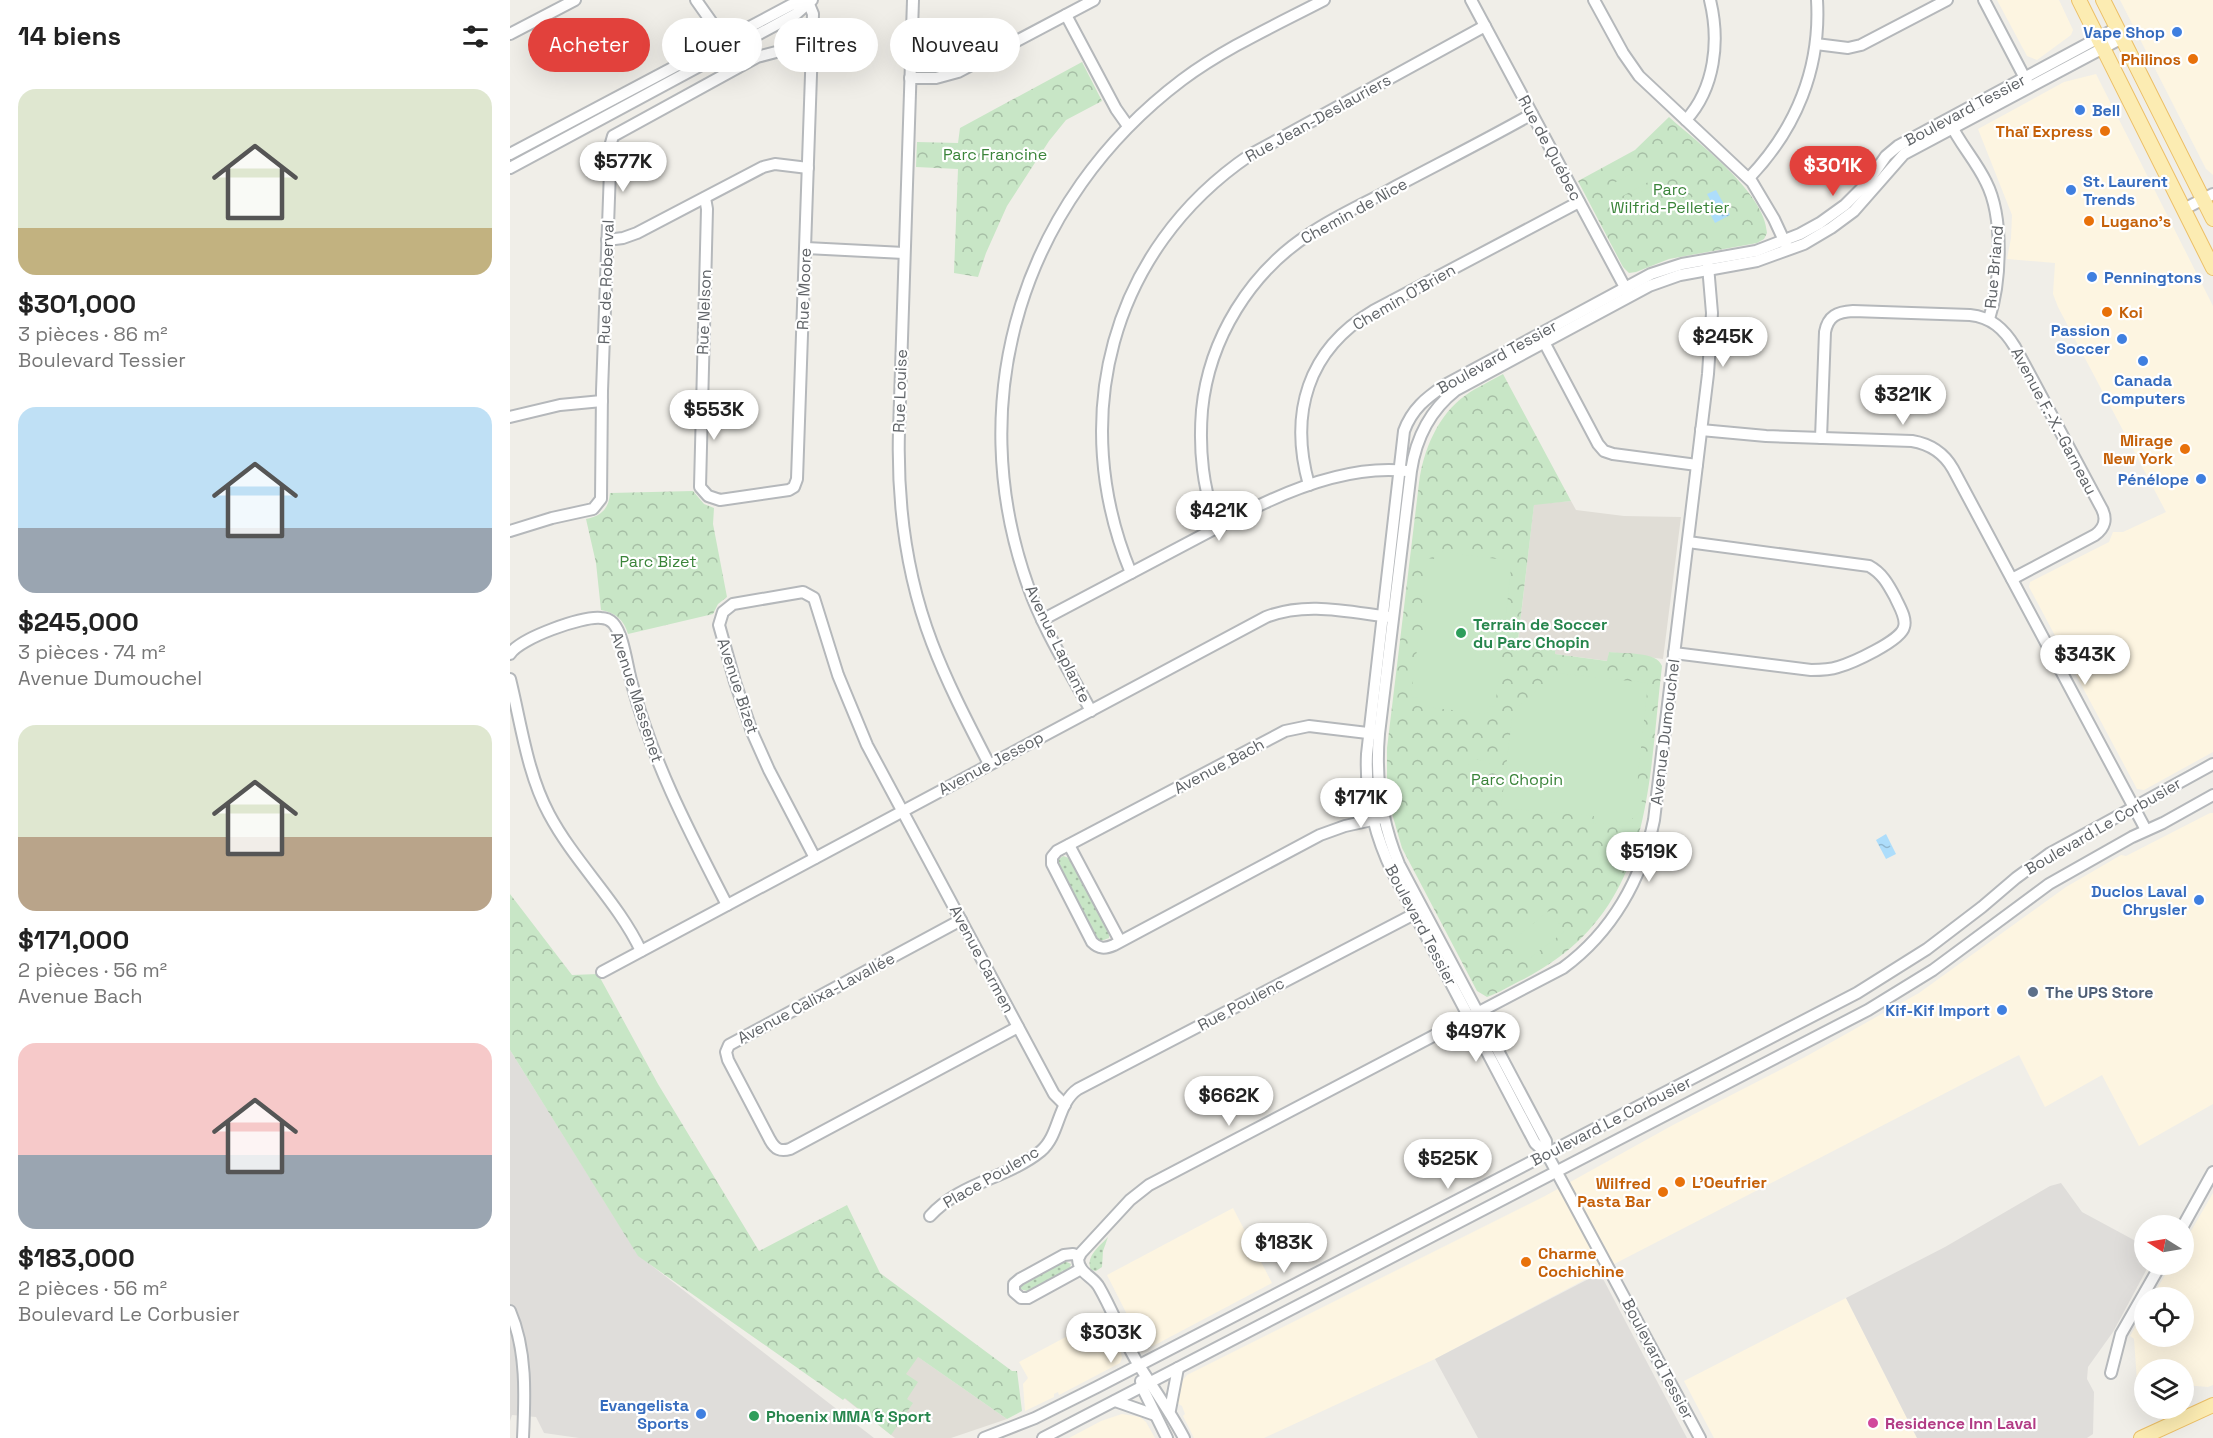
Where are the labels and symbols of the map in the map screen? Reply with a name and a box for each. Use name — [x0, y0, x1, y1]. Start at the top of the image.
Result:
place label: Vape Shop — [2083, 22, 2165, 43]
marker: Vape Shop — [2170, 25, 2184, 39]
place label: Philinos — [2121, 49, 2181, 70]
marker: Philinos — [2186, 52, 2200, 66]
street label: Rue Jean-Deslauriers — [1242, 69, 1394, 167]
street label: Boulevard Tessier — [1901, 69, 2029, 151]
street label: Rue de Québec — [1513, 92, 1587, 204]
place label: Bell — [2092, 100, 2120, 121]
marker: Bell — [2073, 103, 2087, 117]
place label: Thaï Express — [1996, 121, 2093, 142]
marker: Thaï Express — [2098, 124, 2112, 138]
pin: $577K — [581, 142, 665, 193]
park label: Parc Francine — [943, 144, 1047, 165]
pin: $301K — [1791, 146, 1875, 197]
place label: St. Laurent Trends — [2083, 171, 2168, 210]
street label: Chemin de Nice — [1297, 173, 1411, 249]
park label: Parc Wilfrid-Pelletier — [1610, 179, 1730, 218]
marker: St. Laurent Trends — [2064, 183, 2078, 197]
place label: Lugano's — [2101, 211, 2171, 232]
marker: Lugano's — [2082, 214, 2096, 228]
street label: Rue de Roberval — [593, 219, 619, 345]
street label: Rue Briand — [1980, 225, 2008, 309]
street label: Rue Moore — [792, 248, 816, 330]
street label: Chemin O'Brien — [1349, 259, 1459, 335]
place label: Penningtons — [2104, 267, 2202, 288]
street label: Rue Nelson — [692, 269, 716, 355]
marker: Penningtons — [2085, 270, 2099, 284]
place label: Koi — [2119, 302, 2143, 323]
marker: Koi — [2100, 305, 2114, 319]
street label: Boulevard Tessier — [1433, 315, 1561, 399]
pin: $245K — [1681, 317, 1765, 368]
place label: Passion Soccer — [2051, 320, 2110, 359]
marker: Passion Soccer — [2115, 332, 2129, 346]
street label: Avenue F.-X.-Garneau — [2006, 344, 2102, 498]
street label: Rue Louise — [888, 349, 912, 433]
marker: Canada Computers — [2136, 354, 2150, 368]
place label: Canada Computers — [2101, 370, 2185, 409]
pin: $321K — [1861, 375, 1945, 426]
pin: $553K — [672, 390, 756, 441]
place label: Mirage New York — [2103, 430, 2173, 469]
marker: Mirage New York — [2178, 442, 2192, 456]
place label: Pénélope — [2118, 469, 2189, 490]
marker: Pénélope — [2194, 472, 2208, 486]
pin: $421K — [1177, 491, 1261, 542]
park label: Parc Bizet — [619, 551, 697, 572]
street label: Avenue Laplante — [1020, 582, 1096, 706]
place label: Terrain de Soccer du Parc Chopin — [1473, 614, 1607, 653]
marker: Terrain de Soccer du Parc Chopin — [1454, 626, 1468, 640]
street label: Avenue Massenet — [606, 629, 668, 765]
street label: Avenue Bizet — [713, 635, 763, 737]
pin: $343K — [2043, 635, 2127, 686]
street label: Avenue Dumouchel — [1646, 658, 1684, 806]
street label: Avenue Jessop — [935, 726, 1047, 800]
street label: Avenue Bach — [1170, 733, 1268, 799]
park label: Parc Chopin — [1471, 769, 1563, 790]
street label: Boulevard Le Corbusier — [2021, 773, 2185, 879]
pin: $171K — [1319, 778, 1403, 829]
pin: $519K — [1607, 832, 1691, 883]
street label: Boulevard Tessier — [1380, 861, 1462, 989]
place label: Duclos Laval Chrysler — [2091, 881, 2187, 920]
marker: Duclos Laval Chrysler — [2192, 893, 2206, 907]
street label: Avenue Carmen — [945, 901, 1019, 1017]
street label: Avenue Calixa-Lavallée — [734, 948, 898, 1048]
street label: Rue Poulenc — [1194, 972, 1288, 1036]
place label: The UPS Store — [2045, 982, 2154, 1003]
marker: The UPS Store — [2026, 985, 2040, 999]
place label: Kif-Kif Import — [1885, 1000, 1990, 1021]
marker: Kif-Kif Import — [1995, 1003, 2009, 1017]
pin: $497K — [1434, 1012, 1518, 1063]
street label: Boulevard Le Corbusier — [1527, 1071, 1695, 1171]
pin: $662K — [1187, 1076, 1271, 1127]
pin: $525K — [1406, 1139, 1490, 1190]
street label: Place Poulenc — [939, 1141, 1043, 1213]
place label: L'Oeufrier — [1692, 1172, 1767, 1193]
place label: Wilfred Pasta Bar — [1577, 1173, 1651, 1212]
marker: L'Oeufrier — [1673, 1175, 1687, 1189]
marker: Wilfred Pasta Bar — [1656, 1185, 1670, 1199]
north arrow — [2134, 1215, 2194, 1275]
pin: $183K — [1242, 1223, 1326, 1274]
place label: Charme Cochichine — [1538, 1243, 1624, 1282]
marker: Charme Cochichine — [1519, 1255, 1533, 1269]
street label: Boulevard Tessier — [1617, 1295, 1699, 1423]
pin: $303K — [1069, 1313, 1153, 1364]
place label: Evangelista Sports — [600, 1395, 689, 1434]
place label: Phoenix MMA & Sport — [766, 1406, 931, 1427]
marker: Evangelista Sports — [694, 1407, 708, 1421]
marker: Phoenix MMA & Sport — [747, 1409, 761, 1423]
place label: Residence Inn Laval — [1885, 1413, 2037, 1434]
marker: Residence Inn Laval — [1866, 1416, 1880, 1430]

